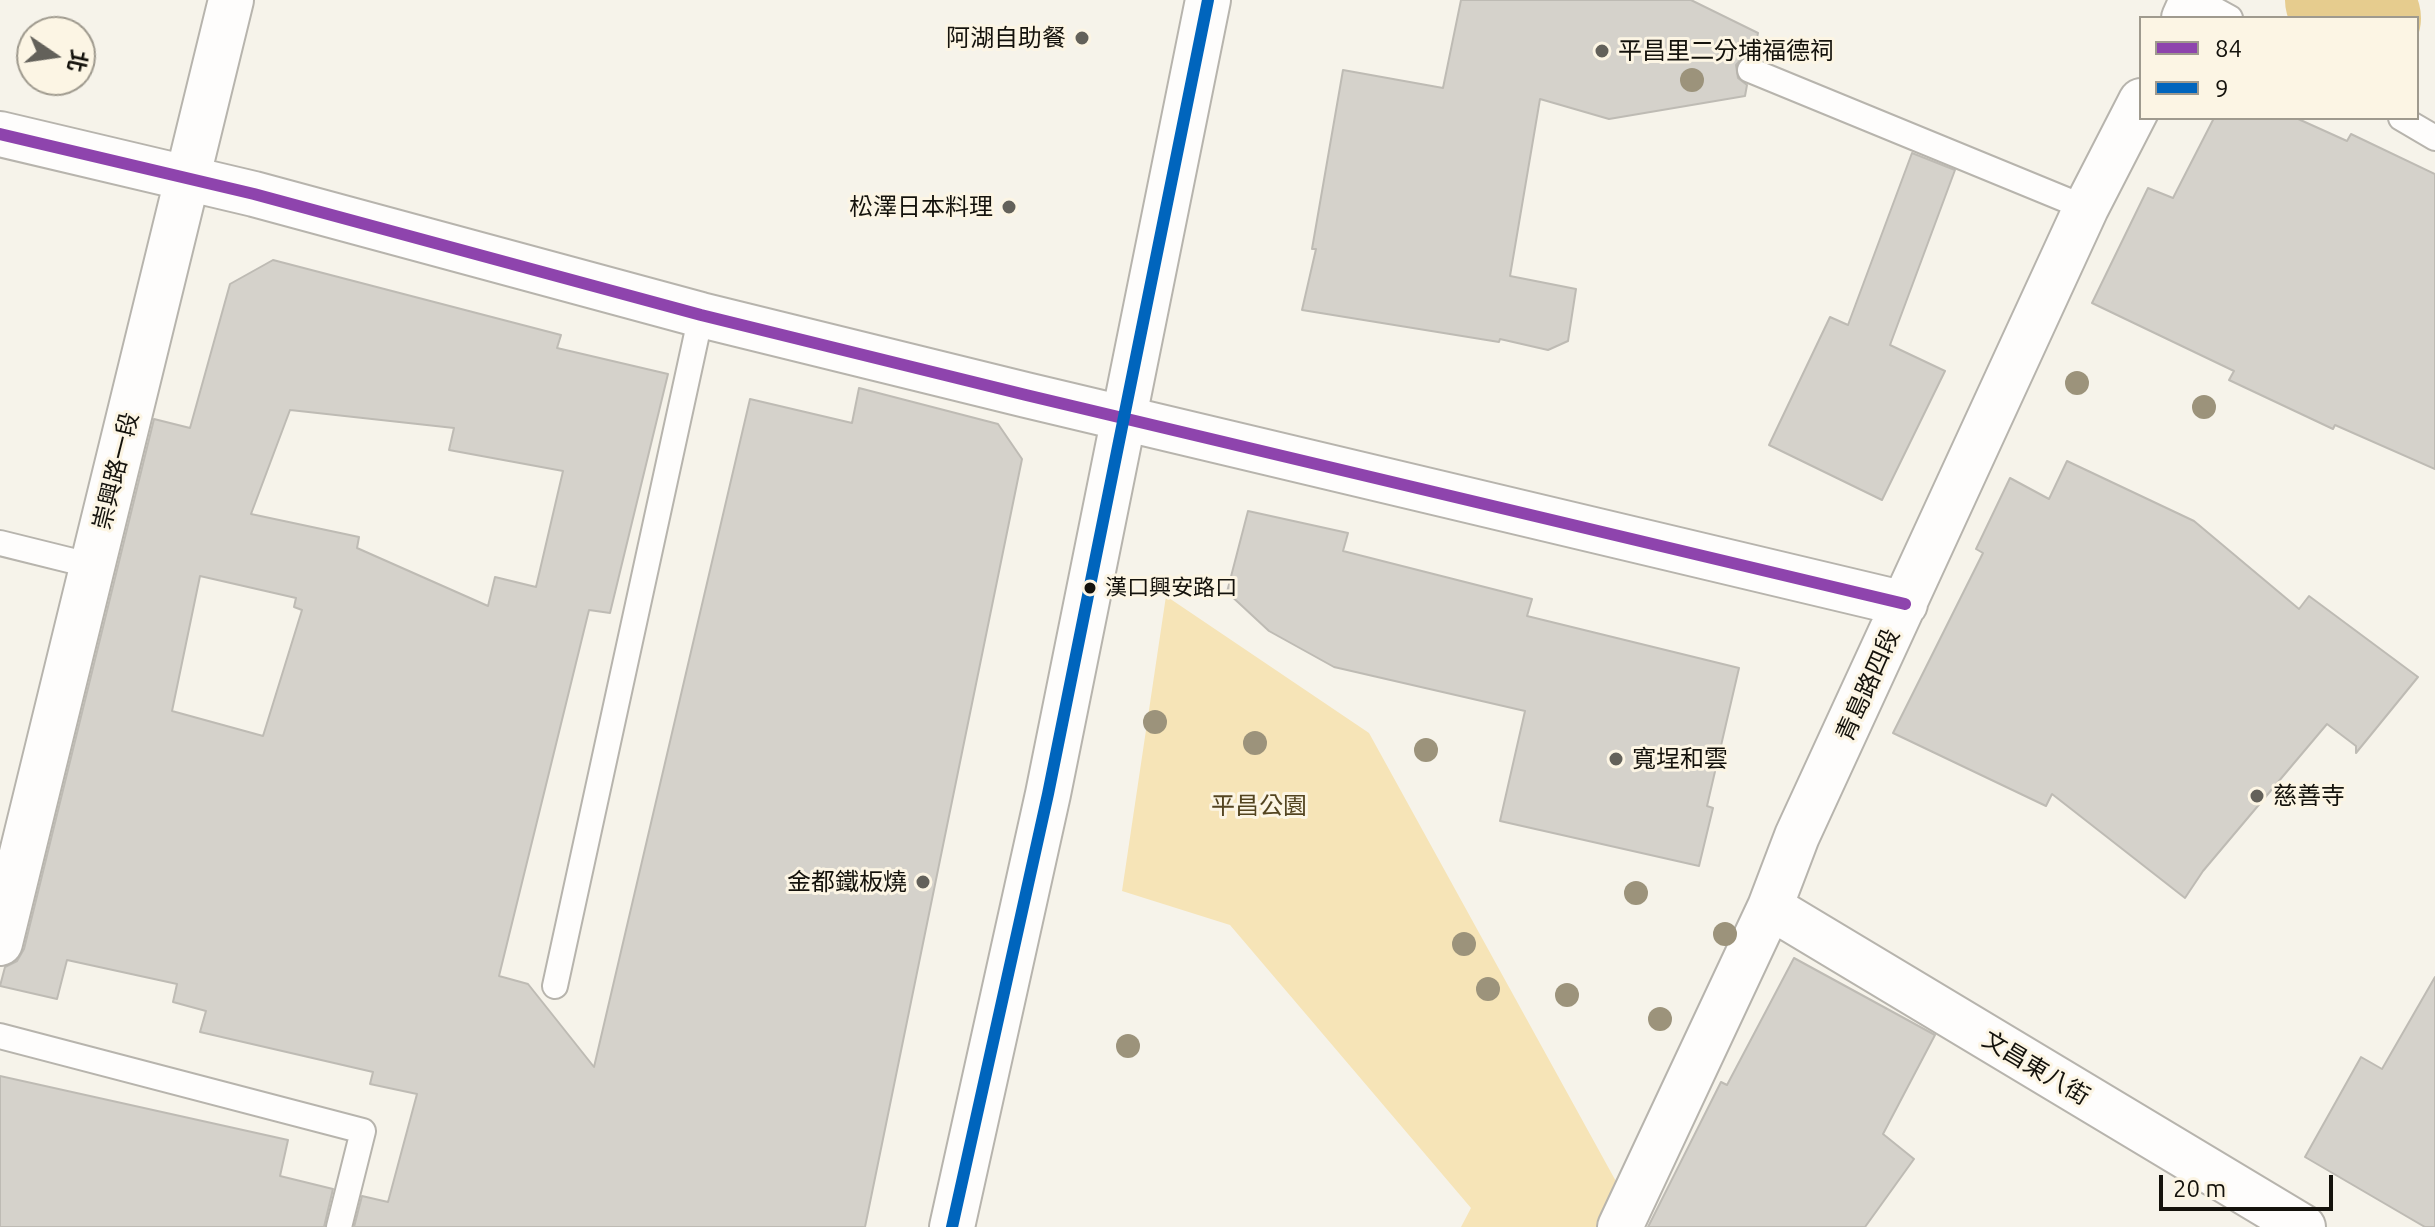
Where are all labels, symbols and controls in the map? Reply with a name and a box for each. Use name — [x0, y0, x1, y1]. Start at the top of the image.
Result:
north arrow — [16, 16, 96, 96]
legend — [2139, 16, 2419, 120]
place label: 阿湖自助餐 — [946, 24, 1066, 52]
marker: 阿湖自助餐 — [1073, 29, 1091, 47]
text: 84 — [2215, 35, 2242, 62]
place label: 平昌里二分埔福德祠 — [1618, 37, 1834, 65]
marker: 平昌里二分埔福德祠 — [1593, 42, 1611, 60]
text: 北 — [63, 48, 93, 75]
text: 9 — [2215, 75, 2229, 102]
place label: 松澤日本料理 — [849, 193, 993, 221]
marker: 松澤日本料理 — [1000, 198, 1018, 216]
street label: 崇興路一段 — [88, 409, 144, 533]
place label: 漢口興安路口 — [1105, 575, 1237, 601]
marker: 漢口興安路口 — [1082, 580, 1098, 596]
street label: 青島路四段 — [1830, 624, 1906, 746]
place label: 寬埕和雲 — [1632, 745, 1728, 773]
marker: 寬埕和雲 — [1607, 750, 1625, 768]
place label: 慈善寺 — [2273, 782, 2345, 810]
marker: 慈善寺 — [2248, 787, 2266, 805]
park label: 平昌公園 — [1211, 792, 1307, 820]
place label: 金都鐵板燒 — [787, 868, 907, 896]
marker: 金都鐵板燒 — [914, 873, 932, 891]
street label: 文昌東八街 — [1977, 1025, 2095, 1111]
scale bar — [2163, 1159, 2337, 1209]
text: 20 m — [2173, 1175, 2226, 1202]

